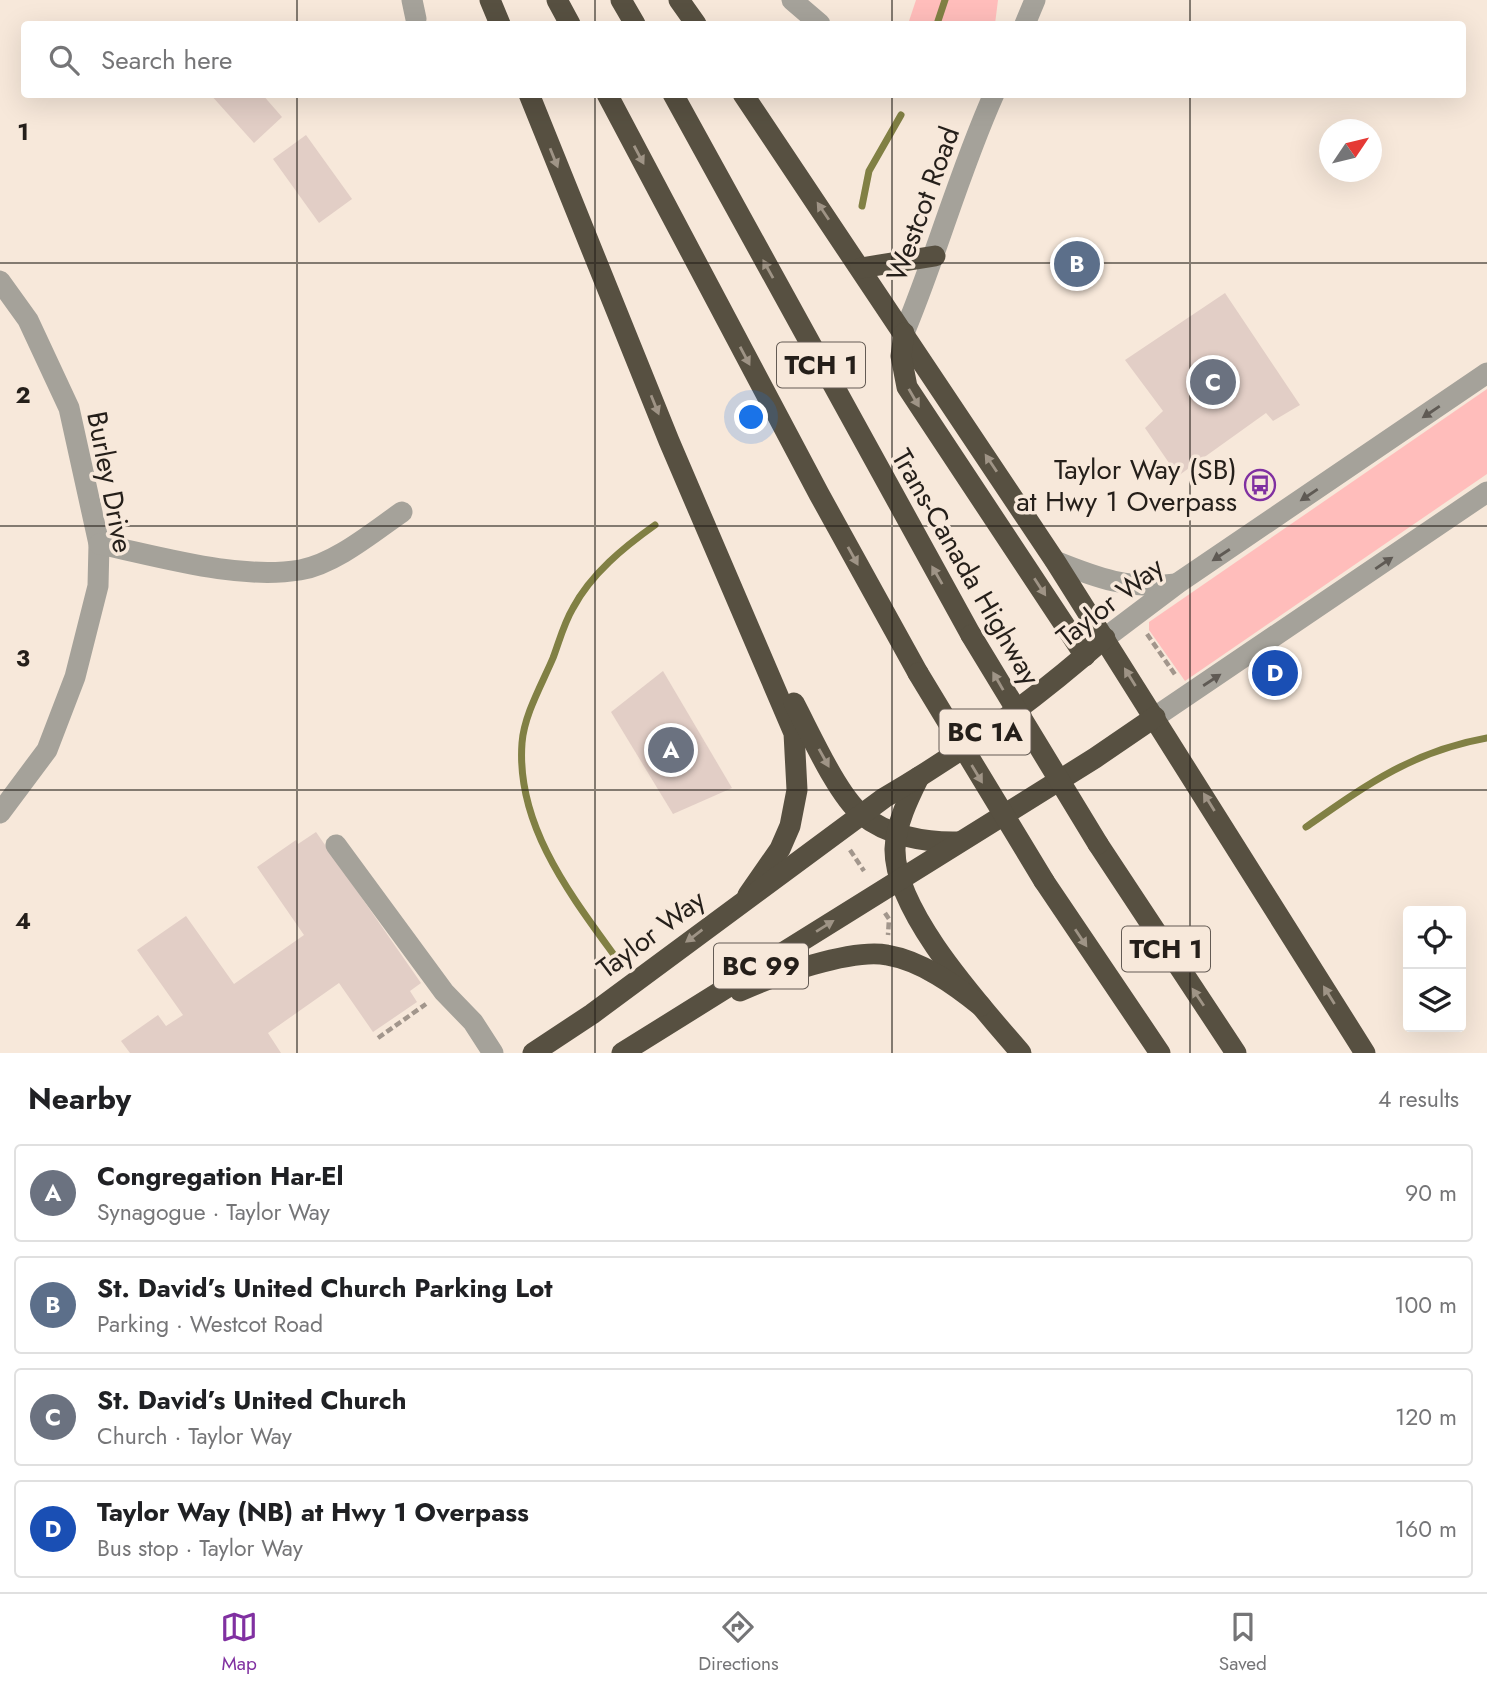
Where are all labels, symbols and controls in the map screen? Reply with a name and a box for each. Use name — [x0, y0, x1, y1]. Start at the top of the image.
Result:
search box — [21, 21, 1466, 98]
icon: search — [45, 41, 83, 79]
text: Search here — [101, 41, 233, 79]
text: 1 — [17, 115, 29, 149]
north arrow — [1319, 119, 1382, 182]
street label: Westcot Road — [876, 121, 970, 287]
one-way arrow — [633, 145, 645, 165]
one-way arrow — [549, 147, 560, 168]
one-way arrow — [816, 201, 829, 221]
pin: B — [1054, 238, 1100, 290]
one-way arrow — [762, 259, 774, 278]
road number: TCH 1 — [777, 342, 865, 388]
one-way arrow — [740, 346, 751, 366]
pin: C — [1190, 356, 1236, 408]
text: 2 — [15, 378, 31, 412]
one-way arrow — [908, 388, 920, 407]
one-way arrow — [649, 394, 660, 415]
your location — [734, 400, 768, 434]
one-way arrow — [1422, 405, 1440, 419]
street label: Burley Drive — [76, 408, 144, 556]
street label: Trans-Canada Highway — [882, 441, 1051, 693]
place label: Taylor Way (SB) at Hwy 1 Overpass — [1016, 449, 1237, 522]
one-way arrow — [984, 453, 997, 473]
bus stop icon: Taylor Way (SB) at Hwy 1 Overpass — [1243, 468, 1277, 502]
one-way arrow — [1300, 488, 1318, 502]
one-way arrow — [847, 547, 859, 566]
street label: Taylor Way — [1048, 547, 1173, 657]
one-way arrow — [1212, 548, 1230, 562]
one-way arrow — [1374, 557, 1393, 570]
one-way arrow — [931, 566, 943, 585]
one-way arrow — [1033, 578, 1046, 597]
text: 3 — [16, 641, 30, 675]
pin: D — [1252, 647, 1298, 699]
one-way arrow — [1124, 668, 1137, 687]
one-way arrow — [992, 671, 1004, 691]
one-way arrow — [1203, 673, 1222, 686]
road number: BC 1A — [940, 710, 1030, 754]
pin: A — [648, 724, 694, 776]
one-way arrow — [818, 748, 830, 767]
one-way arrow — [971, 765, 984, 784]
one-way arrow — [1202, 792, 1215, 812]
street label: Taylor Way — [588, 879, 714, 988]
text: 4 — [15, 904, 31, 938]
map controls — [1403, 906, 1466, 1032]
button: locate — [1403, 906, 1466, 969]
one-way arrow — [815, 919, 834, 932]
road number: TCH 1 — [1122, 926, 1210, 972]
one-way arrow — [685, 929, 703, 944]
one-way arrow — [1075, 929, 1088, 948]
road number: BC 99 — [714, 944, 808, 988]
button: layers — [1403, 969, 1466, 1032]
one-way arrow — [1322, 985, 1335, 1005]
one-way arrow — [1192, 987, 1205, 1006]
text: Nearby — [28, 1077, 131, 1120]
text: 4 results — [1378, 1082, 1459, 1116]
text: Congregation Har-El — [97, 1157, 344, 1195]
text: A — [45, 1176, 61, 1210]
text: 90 m — [1405, 1176, 1457, 1210]
text: Synagogue · Taylor Way — [97, 1195, 330, 1229]
text: St. David’s United Church Parking Lot — [97, 1269, 553, 1307]
text: B — [45, 1288, 61, 1322]
text: 100 m — [1394, 1288, 1457, 1322]
text: Parking · Westcot Road — [97, 1307, 323, 1341]
text: St. David’s United Church — [97, 1381, 406, 1419]
text: C — [45, 1400, 61, 1434]
text: 120 m — [1395, 1400, 1457, 1434]
text: Church · Taylor Way — [97, 1419, 292, 1453]
text: Taylor Way (NB) at Hwy 1 Overpass — [97, 1493, 529, 1531]
text: D — [45, 1512, 61, 1546]
text: 160 m — [1395, 1512, 1457, 1546]
text: Bus stop · Taylor Way — [97, 1531, 303, 1565]
tab: Map — [220, 1608, 258, 1677]
tab: Directions — [698, 1608, 779, 1677]
tab: Saved — [1219, 1608, 1267, 1677]

